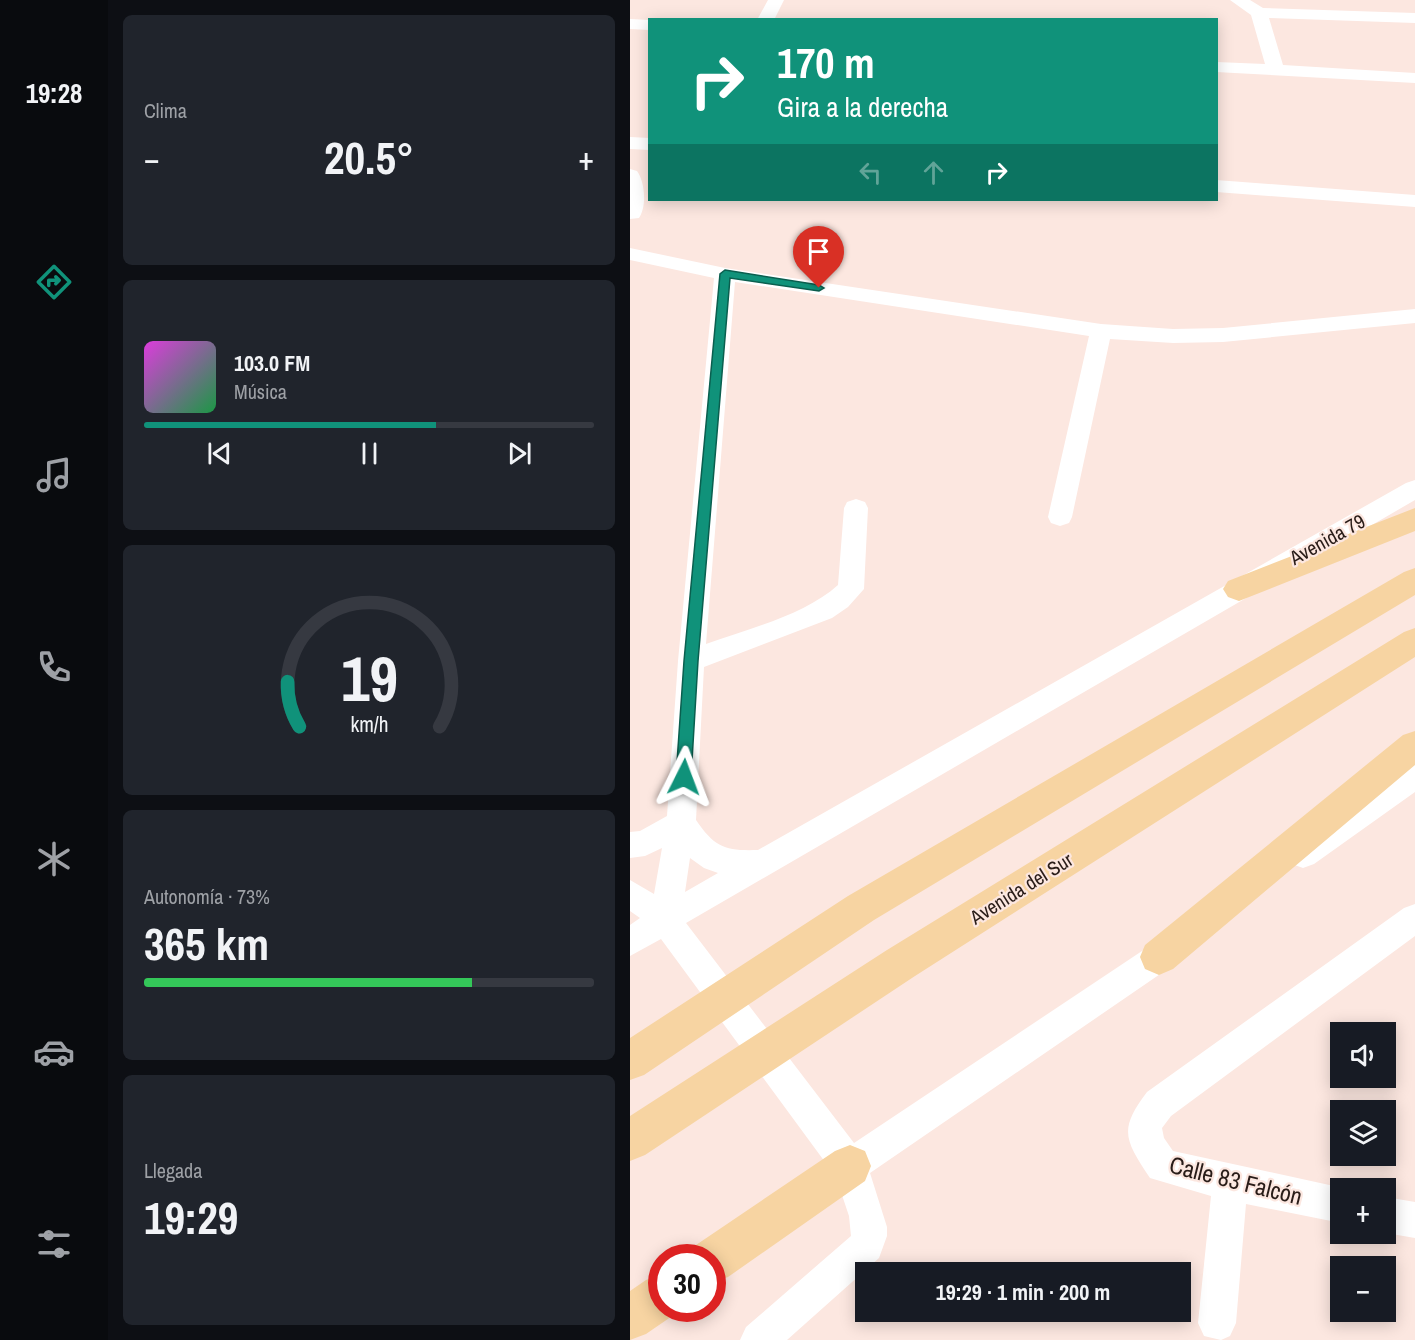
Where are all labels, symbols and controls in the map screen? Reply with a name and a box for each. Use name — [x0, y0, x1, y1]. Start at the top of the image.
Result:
text: 170 m — [777, 35, 875, 91]
icon: right — [678, 42, 756, 120]
text: 19:28 — [26, 75, 82, 111]
text: Gira a la derecha — [777, 89, 948, 125]
text: Clima — [144, 97, 187, 124]
text: 20.5° — [324, 127, 414, 188]
text: − — [144, 136, 160, 180]
text: + — [578, 136, 594, 180]
icon: left — [854, 156, 887, 189]
icon: ahead — [917, 156, 950, 189]
icon: right — [980, 156, 1013, 189]
pin — [793, 226, 844, 288]
icon: arrive — [802, 235, 835, 268]
icon: directions — [33, 261, 75, 303]
text: 103.0 FM — [234, 348, 310, 378]
text: Música — [234, 378, 287, 405]
icon: previous — [203, 437, 236, 470]
icon: pause — [353, 437, 386, 470]
icon: next — [503, 437, 536, 470]
icon: music — [33, 454, 75, 496]
street label: Avenida 79 — [1283, 507, 1370, 571]
text: 19 — [341, 636, 397, 720]
icon: phone — [33, 646, 75, 688]
text: km/h — [350, 710, 388, 739]
position arrow — [652, 745, 716, 809]
icon: climate — [33, 838, 75, 880]
street label: Avenida del Sur — [964, 845, 1078, 931]
text: Autonomía · 73% — [144, 883, 270, 910]
text: 365 km — [144, 913, 269, 974]
map controls — [1330, 1022, 1396, 1322]
button: sound — [1330, 1022, 1396, 1088]
icon: car — [33, 1031, 75, 1073]
button: layers — [1330, 1100, 1396, 1166]
street label: Calle 83 Falcón — [1166, 1148, 1306, 1212]
text: Llegada — [144, 1157, 202, 1184]
button: + — [1330, 1178, 1396, 1244]
text: 19:29 — [144, 1187, 238, 1248]
icon: filters — [33, 1223, 75, 1265]
speed limit sign: 30 — [648, 1244, 726, 1322]
button: − — [1330, 1256, 1396, 1322]
text: 19:29 · 1 min · 200 m — [936, 1277, 1110, 1307]

